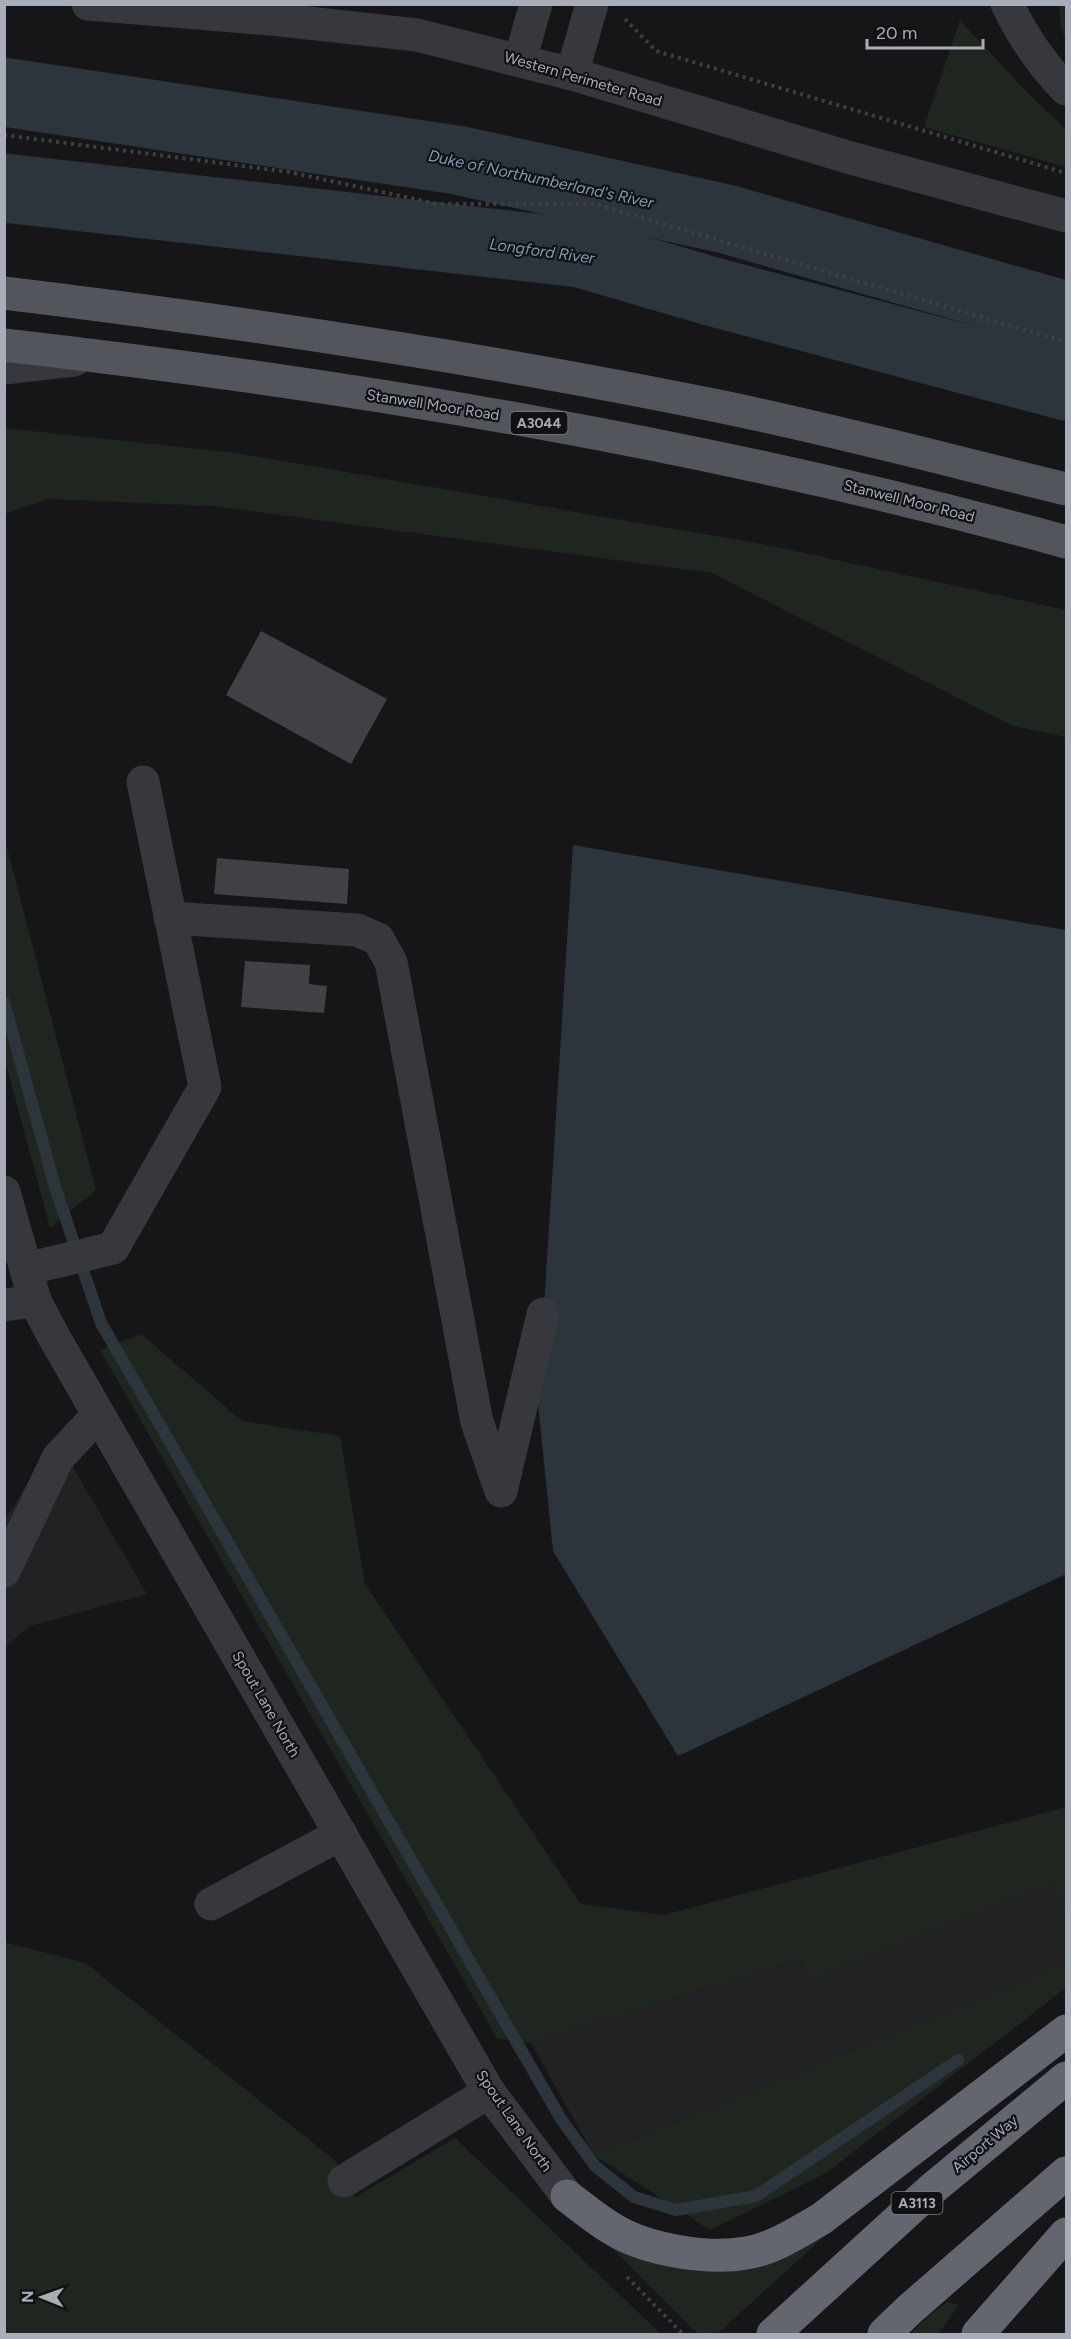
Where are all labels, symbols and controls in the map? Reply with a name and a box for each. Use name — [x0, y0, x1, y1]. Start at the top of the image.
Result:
scale bar — [867, 12, 982, 50]
text: 20 m — [876, 22, 917, 44]
street label: Western Perimeter Road — [502, 48, 664, 110]
water label: Duke of Northumberland's River — [427, 146, 656, 212]
water label: Longford River — [488, 234, 596, 268]
street label: Stanwell Moor Road — [365, 386, 501, 424]
road number: A3044 — [510, 412, 568, 434]
street label: Stanwell Moor Road — [842, 476, 976, 526]
street label: Spout Lane North — [228, 1648, 304, 1760]
street label: Spout Lane North — [472, 2067, 556, 2175]
street label: Airport Way — [949, 2111, 1021, 2177]
road number: A3113 — [892, 2192, 942, 2214]
north arrow — [12, 2267, 72, 2327]
text: N — [18, 2290, 37, 2303]

